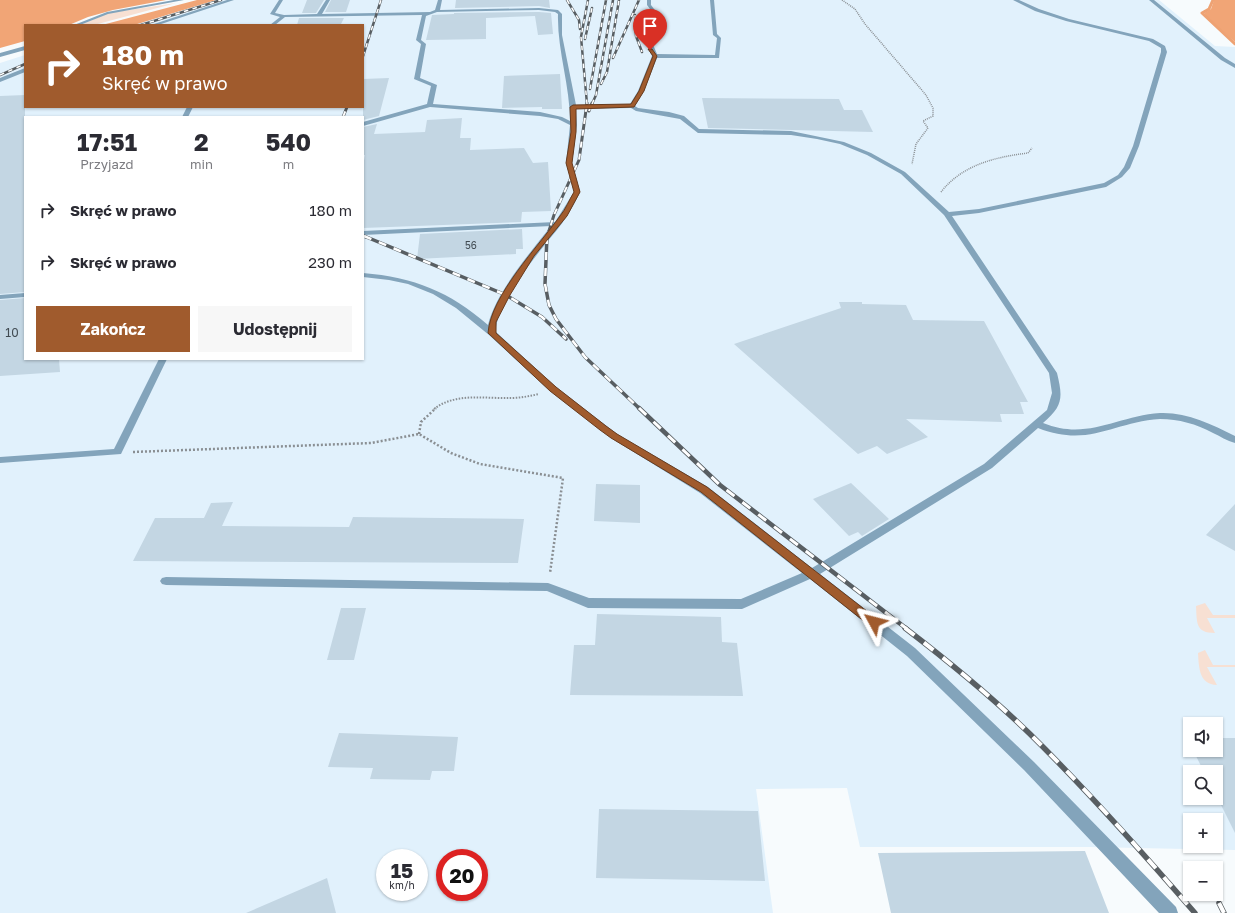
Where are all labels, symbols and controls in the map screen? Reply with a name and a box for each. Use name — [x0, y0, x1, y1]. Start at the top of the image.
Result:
pin — [633, 9, 667, 50]
icon: arrive — [639, 15, 661, 37]
text: 180 m — [102, 38, 184, 71]
icon: right — [36, 40, 88, 92]
text: Skręć w prawo — [102, 72, 227, 94]
text: 17:51 — [77, 127, 137, 156]
text: 2 — [194, 127, 209, 156]
text: 540 — [266, 127, 311, 156]
text: Przyjazd — [80, 156, 134, 172]
text: min — [190, 156, 213, 172]
text: m — [283, 156, 294, 172]
icon: right — [36, 199, 58, 221]
text: Skręć w prawo — [70, 201, 177, 219]
text: 180 m — [309, 201, 352, 219]
house number: 56 — [465, 239, 477, 251]
icon: right — [36, 251, 58, 273]
text: Skręć w prawo — [70, 253, 177, 271]
text: 230 m — [308, 253, 352, 271]
button: Zakończ — [36, 306, 190, 352]
button: Udostępnij — [198, 306, 352, 352]
house number: 10 — [5, 325, 19, 340]
position arrow — [853, 601, 895, 643]
map controls — [1183, 717, 1223, 901]
button: sound — [1183, 717, 1223, 757]
button: search — [1183, 765, 1223, 805]
button: + — [1183, 813, 1223, 853]
speed limit sign: 20 — [436, 849, 488, 901]
text: 15 — [391, 858, 413, 882]
button: − — [1183, 861, 1223, 901]
text: km/h — [389, 879, 415, 891]

